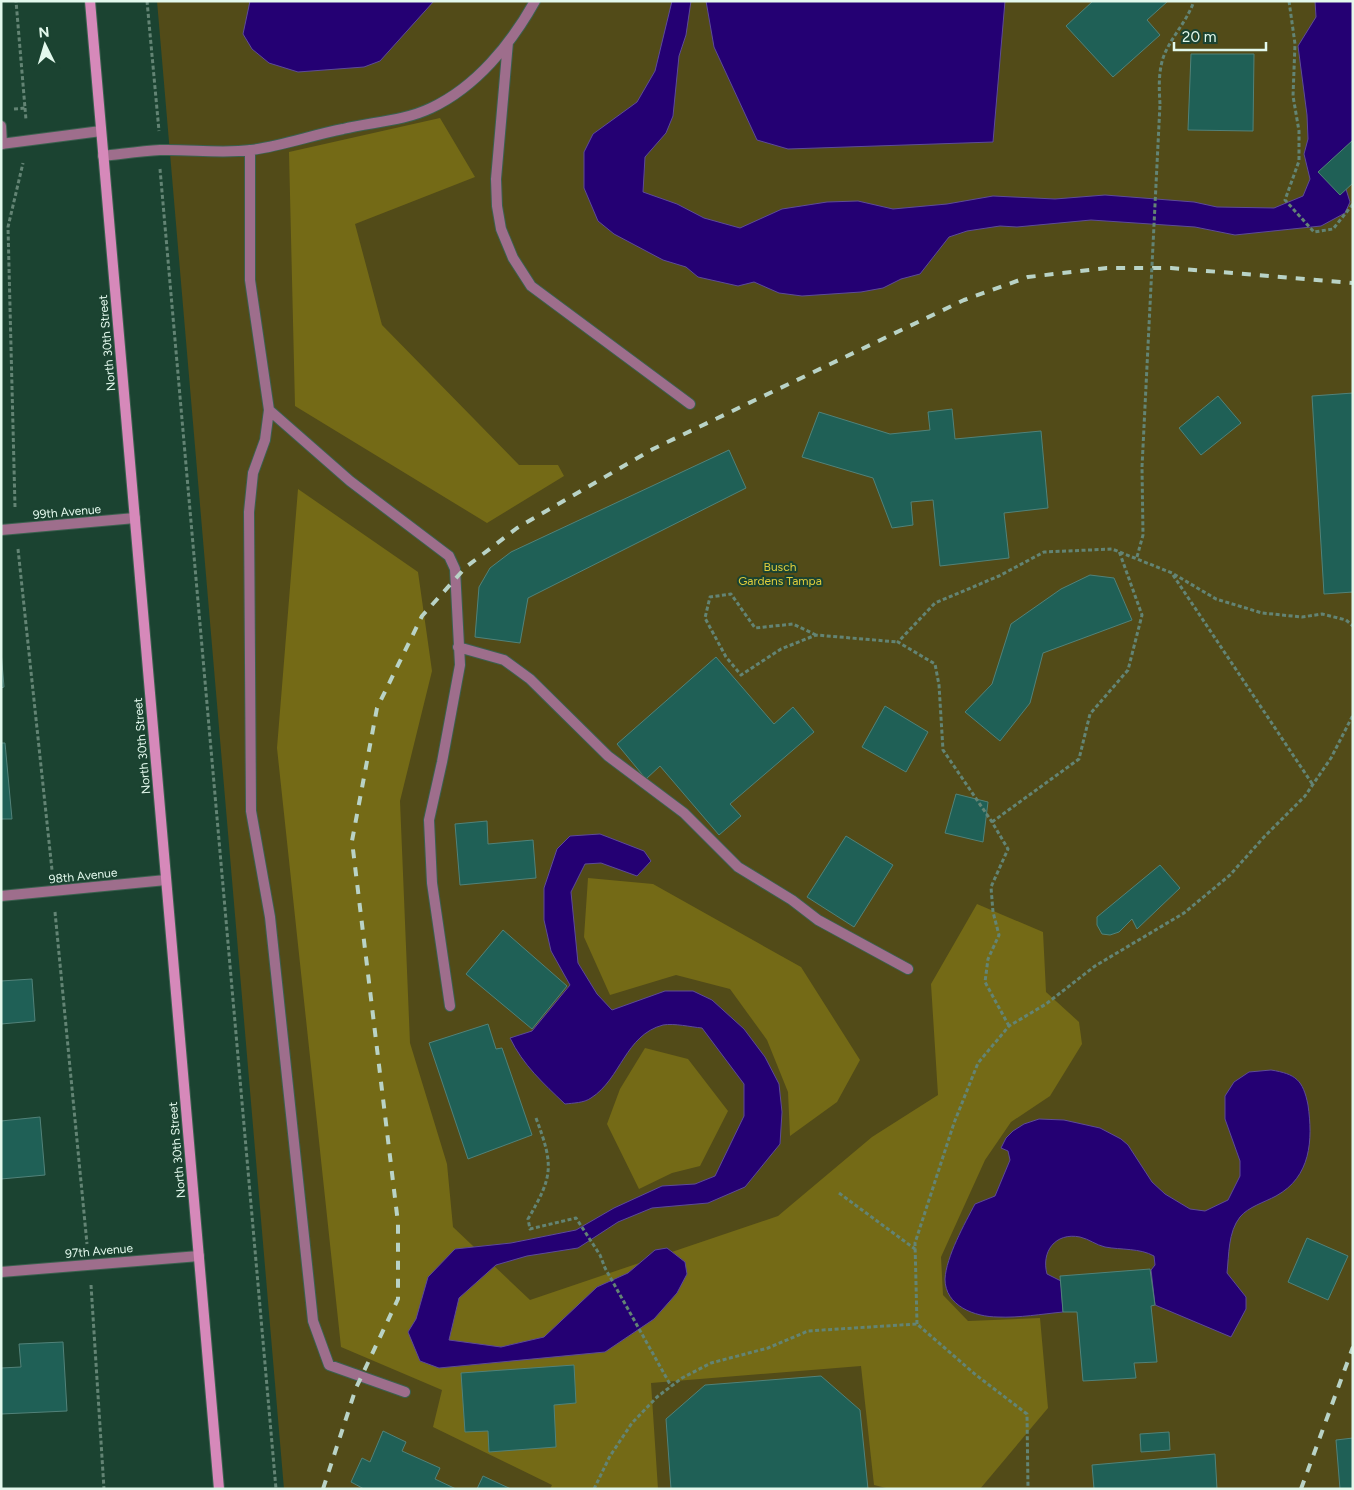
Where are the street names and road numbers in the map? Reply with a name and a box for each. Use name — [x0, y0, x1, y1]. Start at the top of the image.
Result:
street label: North 30th Street — [96, 294, 118, 392]
street label: 99th Avenue — [32, 502, 102, 522]
street label: North 30th Street — [131, 697, 153, 795]
street label: 98th Avenue — [48, 865, 118, 887]
street label: North 30th Street — [166, 1101, 188, 1199]
street label: 97th Avenue — [65, 1241, 134, 1261]

